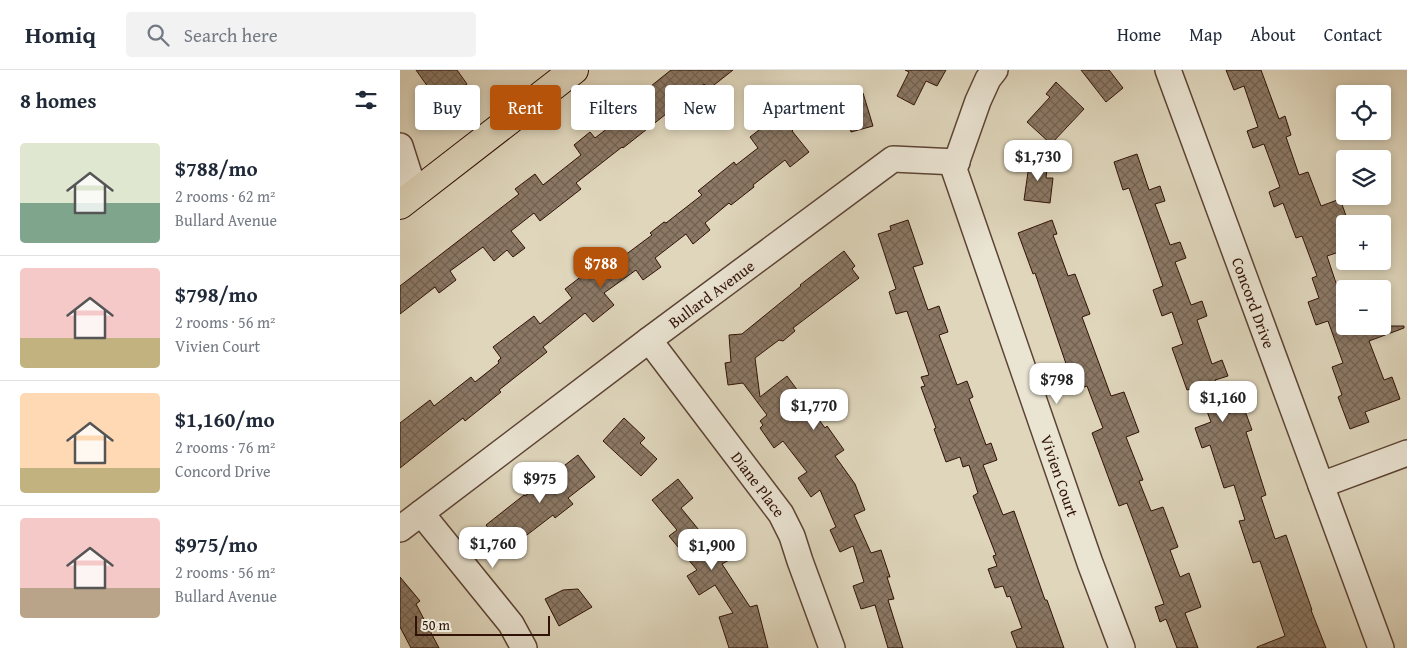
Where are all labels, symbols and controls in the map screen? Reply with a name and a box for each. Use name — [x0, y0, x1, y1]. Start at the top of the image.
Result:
search box — [126, 12, 476, 57]
text: Homiq — [25, 17, 96, 52]
icon: search — [144, 21, 172, 49]
text: Search here — [184, 21, 278, 49]
text: Home — [1117, 21, 1161, 48]
text: Map — [1189, 21, 1222, 48]
text: About — [1250, 21, 1296, 48]
text: Contact — [1324, 21, 1382, 48]
text: 8 homes — [20, 85, 96, 116]
chip: Buy — [415, 85, 480, 130]
chip: Rent — [490, 85, 561, 130]
chip: Filters — [571, 85, 655, 130]
chip: New — [665, 85, 734, 130]
chip: Apartment — [744, 85, 863, 130]
map controls — [1336, 85, 1391, 335]
button: locate — [1336, 85, 1391, 140]
icon: filters — [352, 86, 380, 114]
pin: $1,730 — [997, 140, 1079, 182]
text: $1,730 — [1015, 144, 1061, 168]
button: layers — [1336, 150, 1391, 205]
text: $788/mo — [175, 153, 258, 184]
icon: home — [60, 163, 120, 223]
text: 2 rooms · 62 m² — [175, 184, 275, 208]
text: Bullard Avenue — [175, 208, 277, 232]
button: + — [1336, 215, 1391, 270]
pin: $788 — [571, 246, 631, 289]
text: $788 — [584, 251, 618, 275]
street label: Bullard Avenue — [663, 254, 759, 334]
street label: Concord Drive — [1226, 254, 1282, 352]
text: $798/mo — [175, 279, 258, 310]
button: − — [1336, 280, 1391, 335]
icon: home — [60, 288, 120, 348]
text: 2 rooms · 56 m² — [175, 310, 275, 334]
text: Vivien Court — [175, 334, 260, 358]
pin: $798 — [1027, 362, 1087, 405]
text: $798 — [1040, 367, 1074, 391]
pin: $1,160 — [1182, 380, 1264, 423]
text: $1,160 — [1200, 385, 1246, 409]
pin: $1,770 — [773, 388, 855, 431]
text: $1,770 — [791, 393, 837, 417]
text: $1,160/mo — [175, 404, 275, 435]
icon: home — [60, 413, 120, 473]
street label: Vivien Court — [1035, 431, 1085, 520]
text: 2 rooms · 76 m² — [175, 435, 275, 459]
street label: Diane Place — [726, 446, 791, 522]
text: Concord Drive — [175, 459, 271, 483]
pin: $975 — [510, 462, 570, 504]
text: $975 — [523, 466, 557, 490]
pin: $1,760 — [452, 526, 534, 569]
pin: $1,900 — [671, 528, 753, 571]
text: $975/mo — [175, 529, 258, 560]
text: $1,760 — [470, 531, 516, 555]
text: $1,900 — [689, 533, 735, 557]
icon: home — [60, 538, 120, 598]
text: 2 rooms · 56 m² — [175, 560, 275, 584]
text: Bullard Avenue — [175, 584, 277, 608]
scale bar — [415, 613, 550, 636]
text: 50 m — [422, 615, 450, 635]

